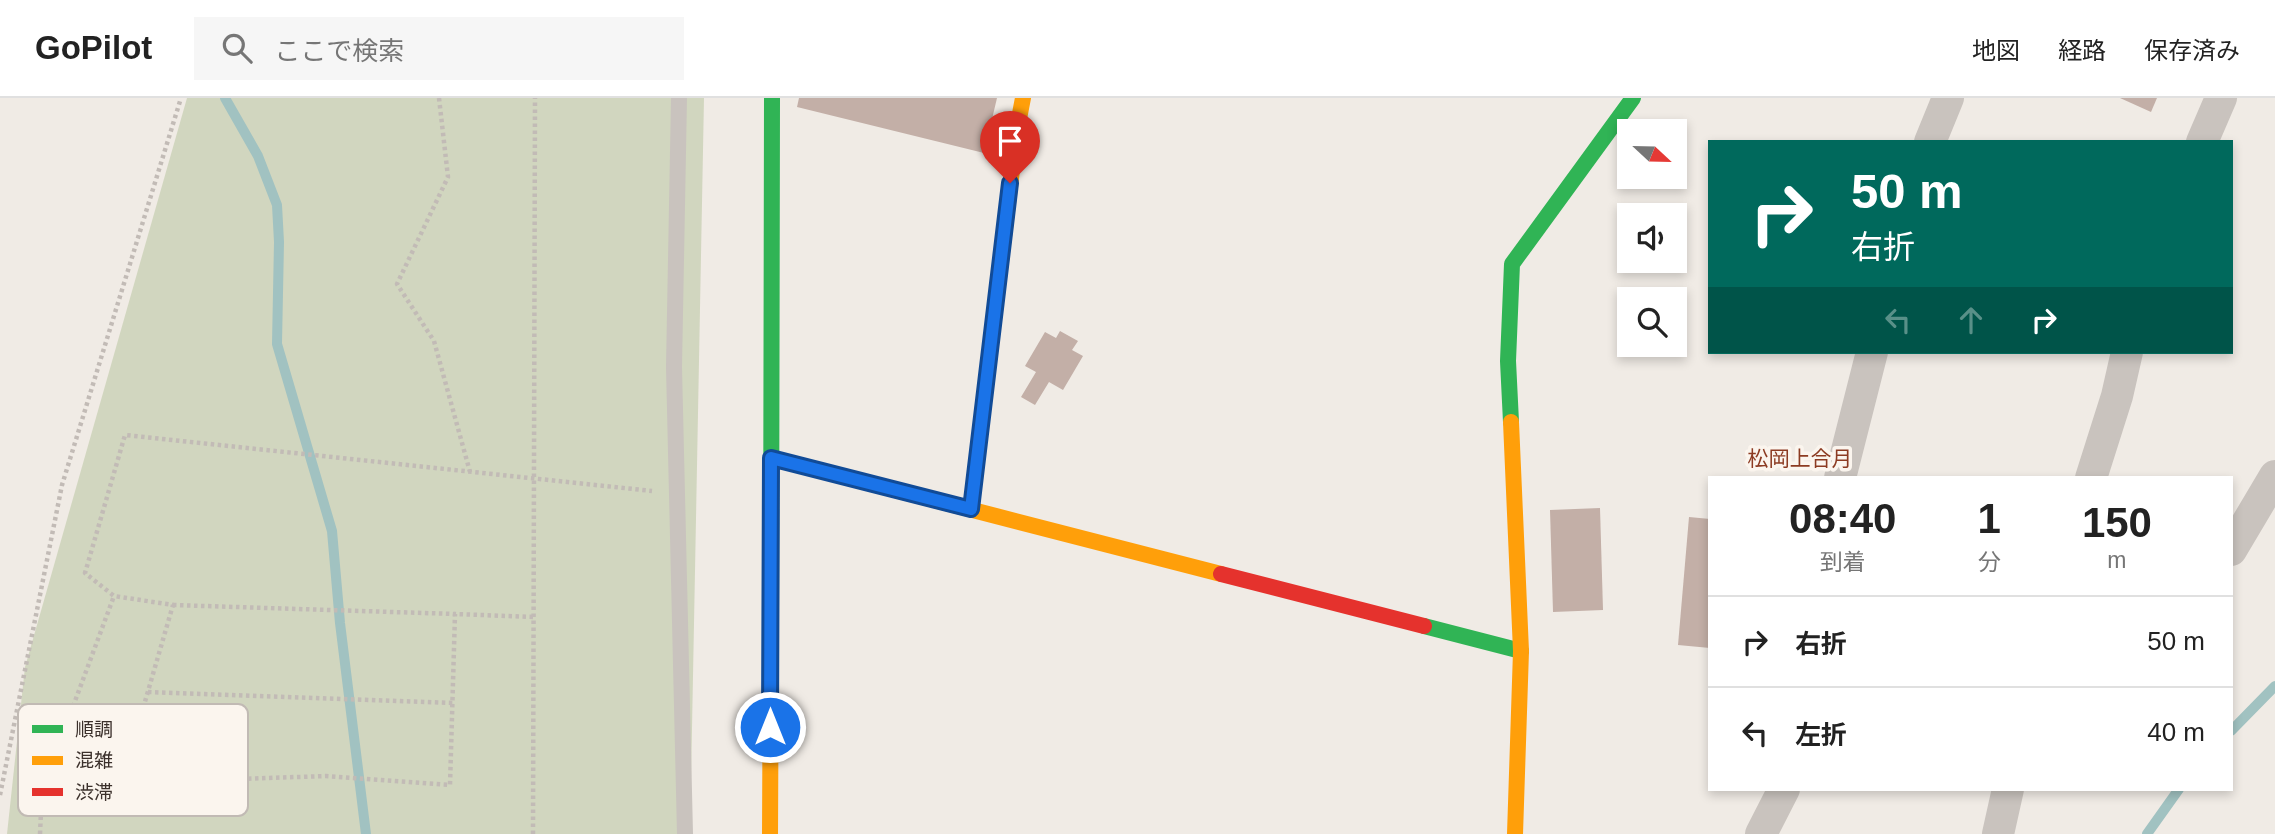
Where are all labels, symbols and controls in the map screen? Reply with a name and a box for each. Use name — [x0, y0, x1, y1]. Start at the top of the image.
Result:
search box — [194, 17, 684, 80]
text: GoPilot — [35, 29, 152, 66]
icon: search — [218, 29, 256, 67]
text: ここで検索 — [274, 36, 404, 66]
text: 地図 — [1972, 37, 2020, 64]
text: 経路 — [2058, 37, 2106, 64]
text: 保存済み — [2144, 37, 2240, 64]
pin — [980, 111, 1040, 183]
north arrow — [1617, 119, 1687, 189]
map controls — [1617, 119, 1687, 357]
icon: arrive — [991, 122, 1029, 160]
text: 50 m — [1851, 164, 1963, 218]
icon: right — [1736, 168, 1827, 259]
button: sound — [1617, 203, 1687, 273]
text: 右折 — [1851, 229, 1915, 265]
button: search — [1617, 287, 1687, 357]
icon: left — [1879, 301, 1917, 339]
icon: ahead — [1952, 301, 1990, 339]
icon: right — [2025, 301, 2063, 339]
district label: 松岡上合月 — [1748, 447, 1853, 470]
text: 08:40 — [1789, 495, 1896, 542]
text: 1 — [1977, 495, 2001, 542]
text: 150 — [2082, 499, 2152, 546]
text: m — [2107, 547, 2127, 573]
text: 到着 — [1820, 549, 1866, 575]
text: 分 — [1978, 549, 2001, 575]
icon: right — [1736, 623, 1774, 661]
text: 50 m — [2147, 626, 2205, 656]
text: 右折 — [1795, 629, 1847, 659]
position arrow — [733, 690, 807, 764]
legend — [18, 704, 248, 816]
icon: left — [1736, 714, 1774, 752]
text: 40 m — [2147, 717, 2205, 747]
text: 順調 — [75, 719, 113, 740]
text: 左折 — [1795, 720, 1847, 750]
text: 混雑 — [75, 750, 113, 771]
text: 渋滞 — [75, 782, 113, 803]

